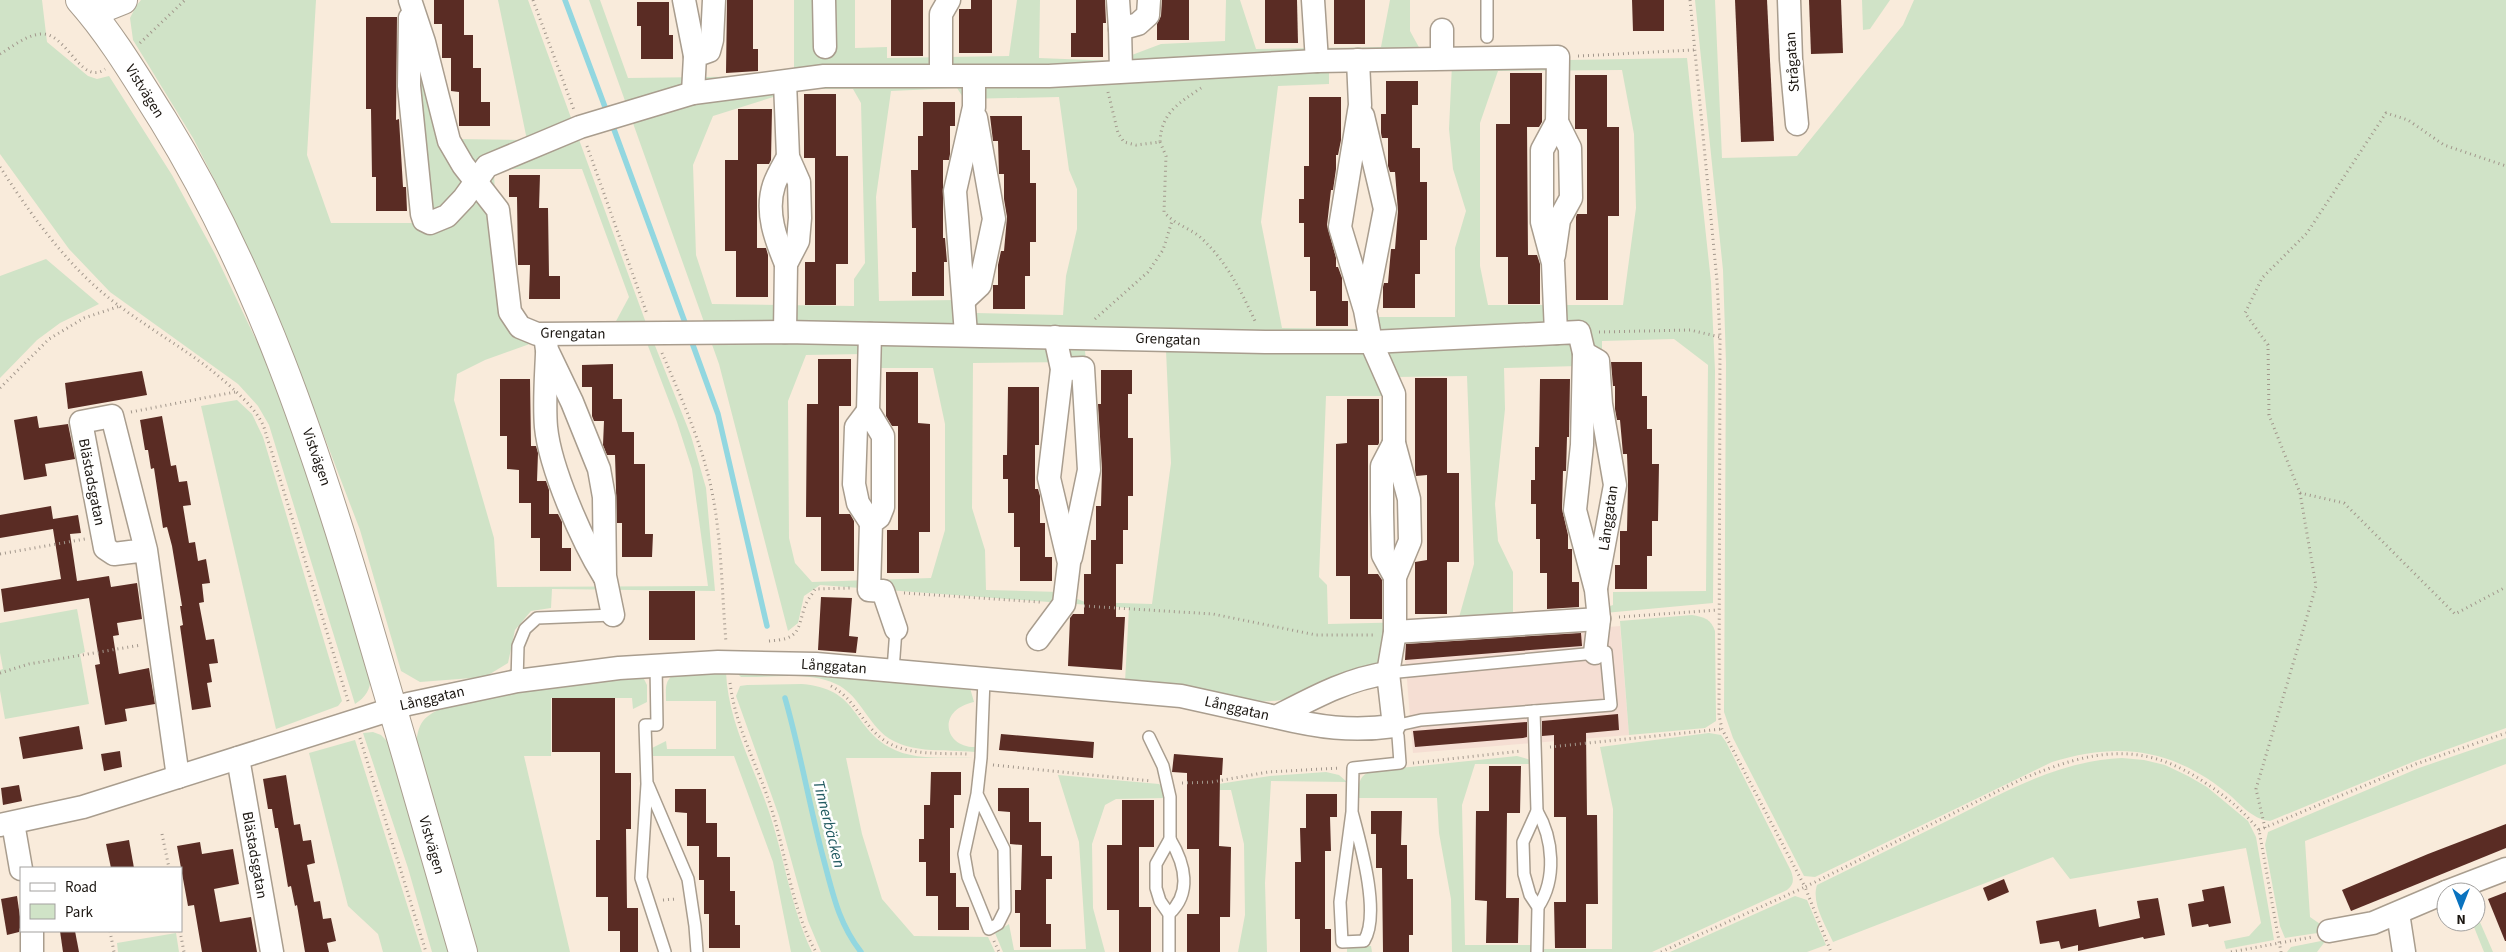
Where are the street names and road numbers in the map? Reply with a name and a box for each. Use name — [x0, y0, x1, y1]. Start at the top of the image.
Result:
street label: Strågatan — [1780, 31, 1805, 93]
street label: Vistvägen — [120, 60, 169, 122]
street label: Grengatan — [540, 322, 606, 345]
street label: Grengatan — [1135, 328, 1201, 351]
street label: Vistvägen — [297, 425, 336, 489]
street label: Blästadsgatan — [73, 437, 110, 527]
street label: Långgatan — [1594, 484, 1623, 552]
street label: Långgatan — [800, 654, 868, 679]
street label: Långgatan — [398, 681, 467, 716]
street label: Långgatan — [1202, 691, 1271, 726]
street label: Blästadsgatan — [236, 810, 273, 900]
street label: Vistvägen — [413, 814, 450, 877]

